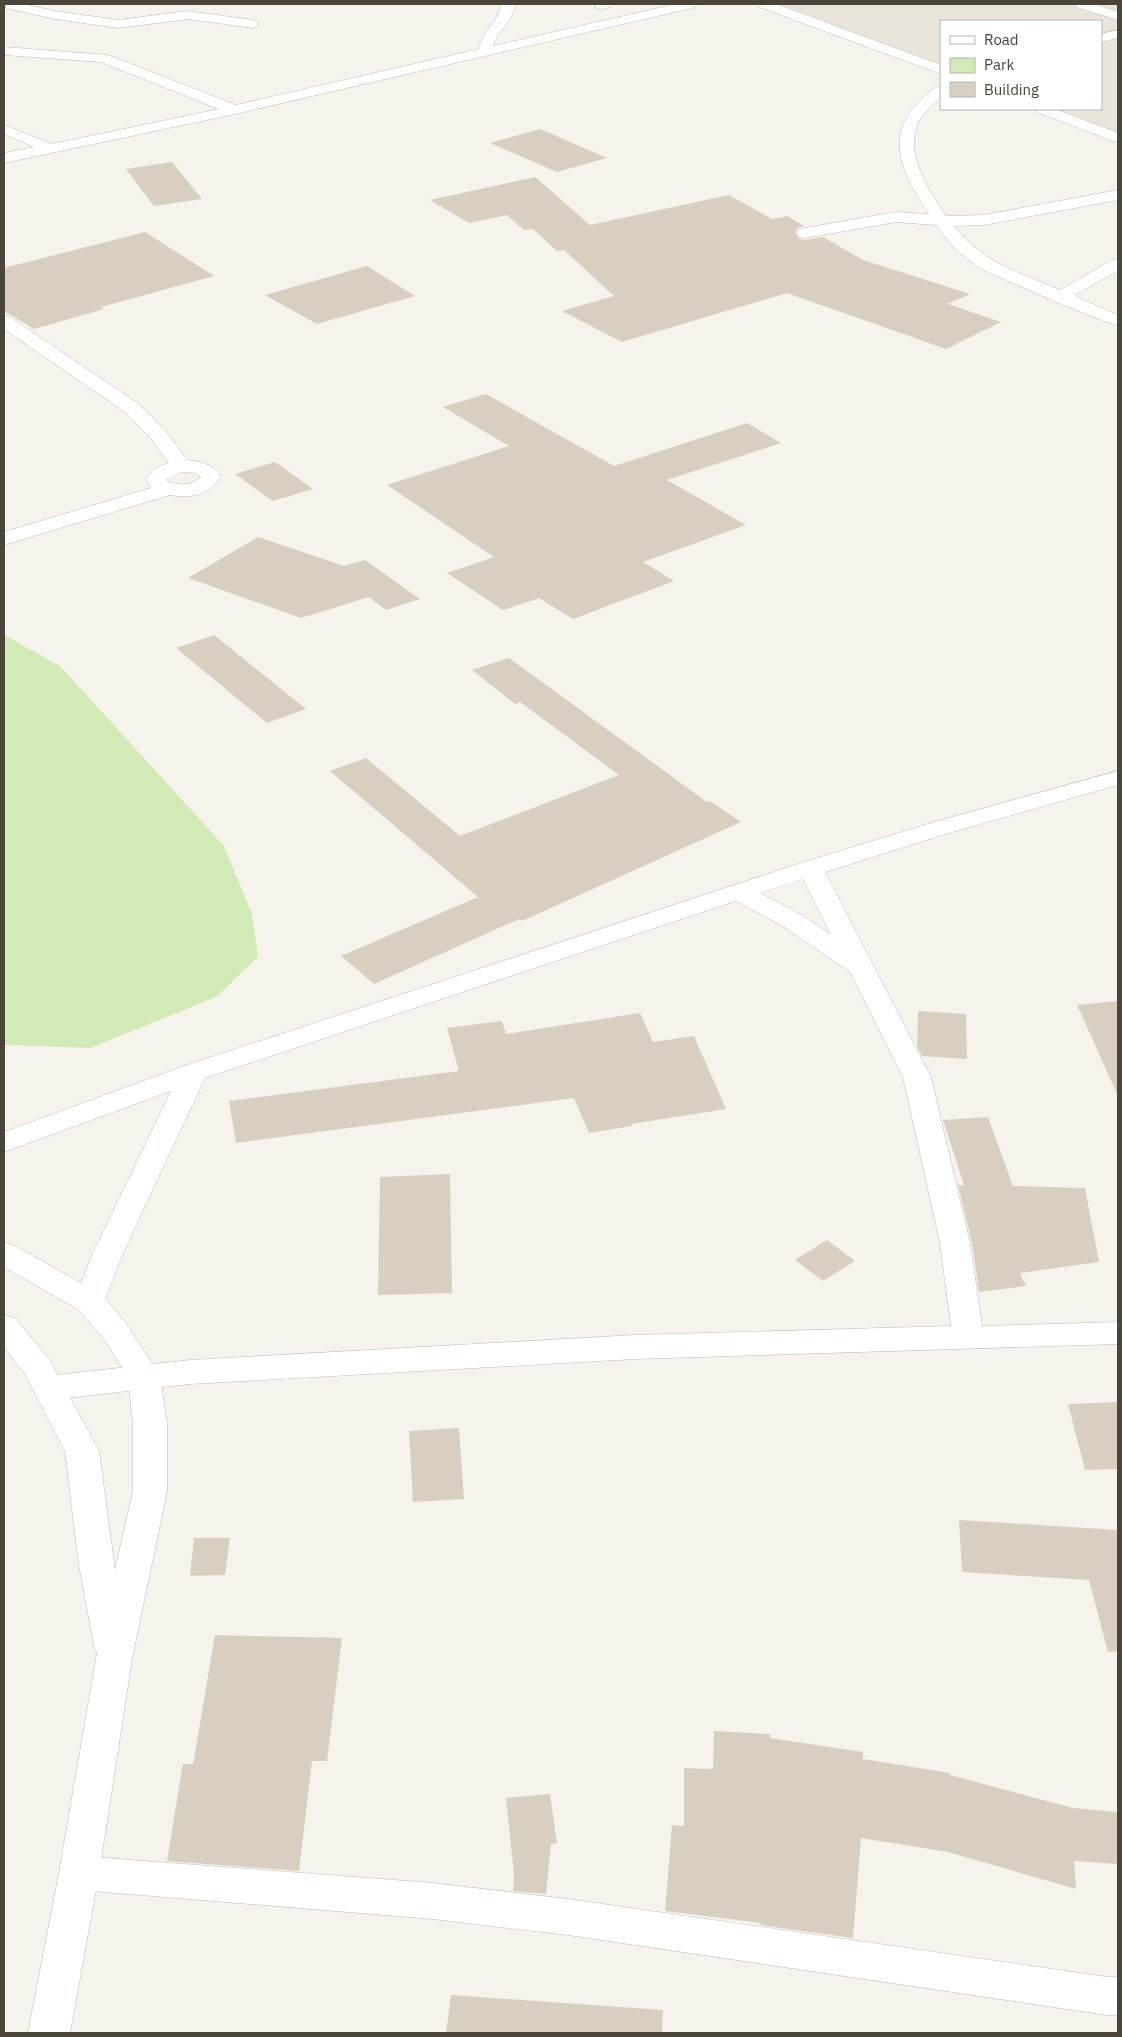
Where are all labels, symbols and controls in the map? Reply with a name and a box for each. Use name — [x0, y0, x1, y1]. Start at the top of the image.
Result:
legend — [940, 20, 1102, 110]
text: Road — [984, 30, 1019, 49]
text: Park — [984, 55, 1014, 74]
text: Building — [984, 80, 1039, 99]

